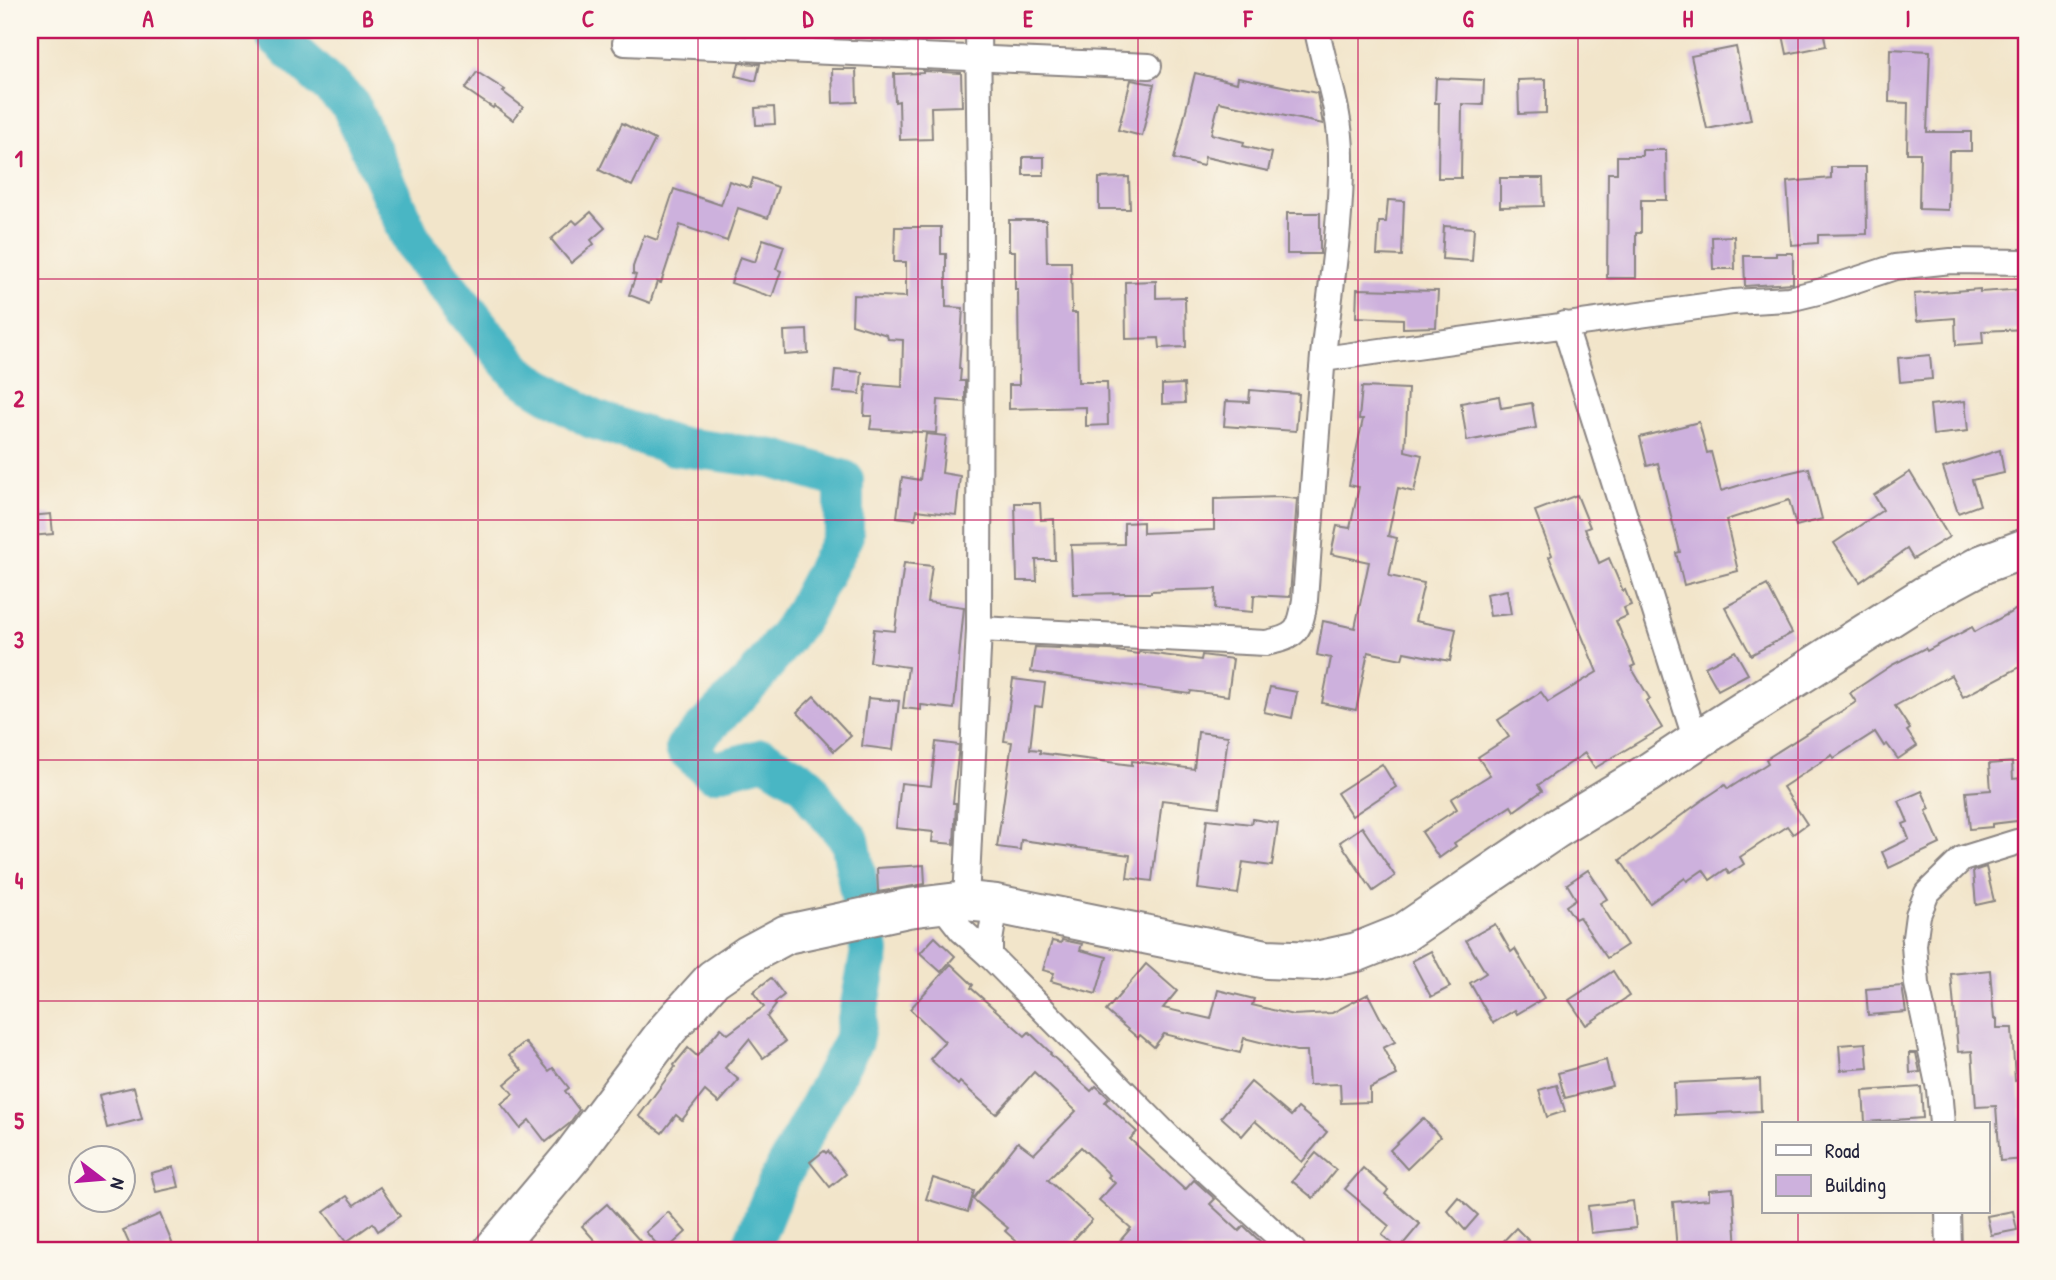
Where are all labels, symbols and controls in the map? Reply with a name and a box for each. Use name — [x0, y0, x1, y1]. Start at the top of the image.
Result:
text: A — [142, 3, 154, 34]
text: B — [362, 3, 374, 34]
text: C — [582, 3, 594, 34]
text: D — [803, 3, 815, 34]
text: E — [1023, 3, 1034, 34]
text: F — [1243, 3, 1254, 34]
text: G — [1462, 3, 1474, 34]
text: H — [1683, 3, 1694, 34]
text: I — [1905, 3, 1911, 34]
text: 1 — [15, 143, 23, 174]
text: 2 — [14, 383, 25, 414]
text: 3 — [14, 624, 24, 655]
text: 4 — [15, 865, 24, 896]
text: 5 — [14, 1105, 24, 1136]
legend — [1762, 1122, 1990, 1214]
text: Road — [1825, 1136, 1859, 1165]
north arrow — [66, 1144, 136, 1214]
text: Building — [1825, 1170, 1886, 1199]
text: N — [104, 1175, 132, 1192]

